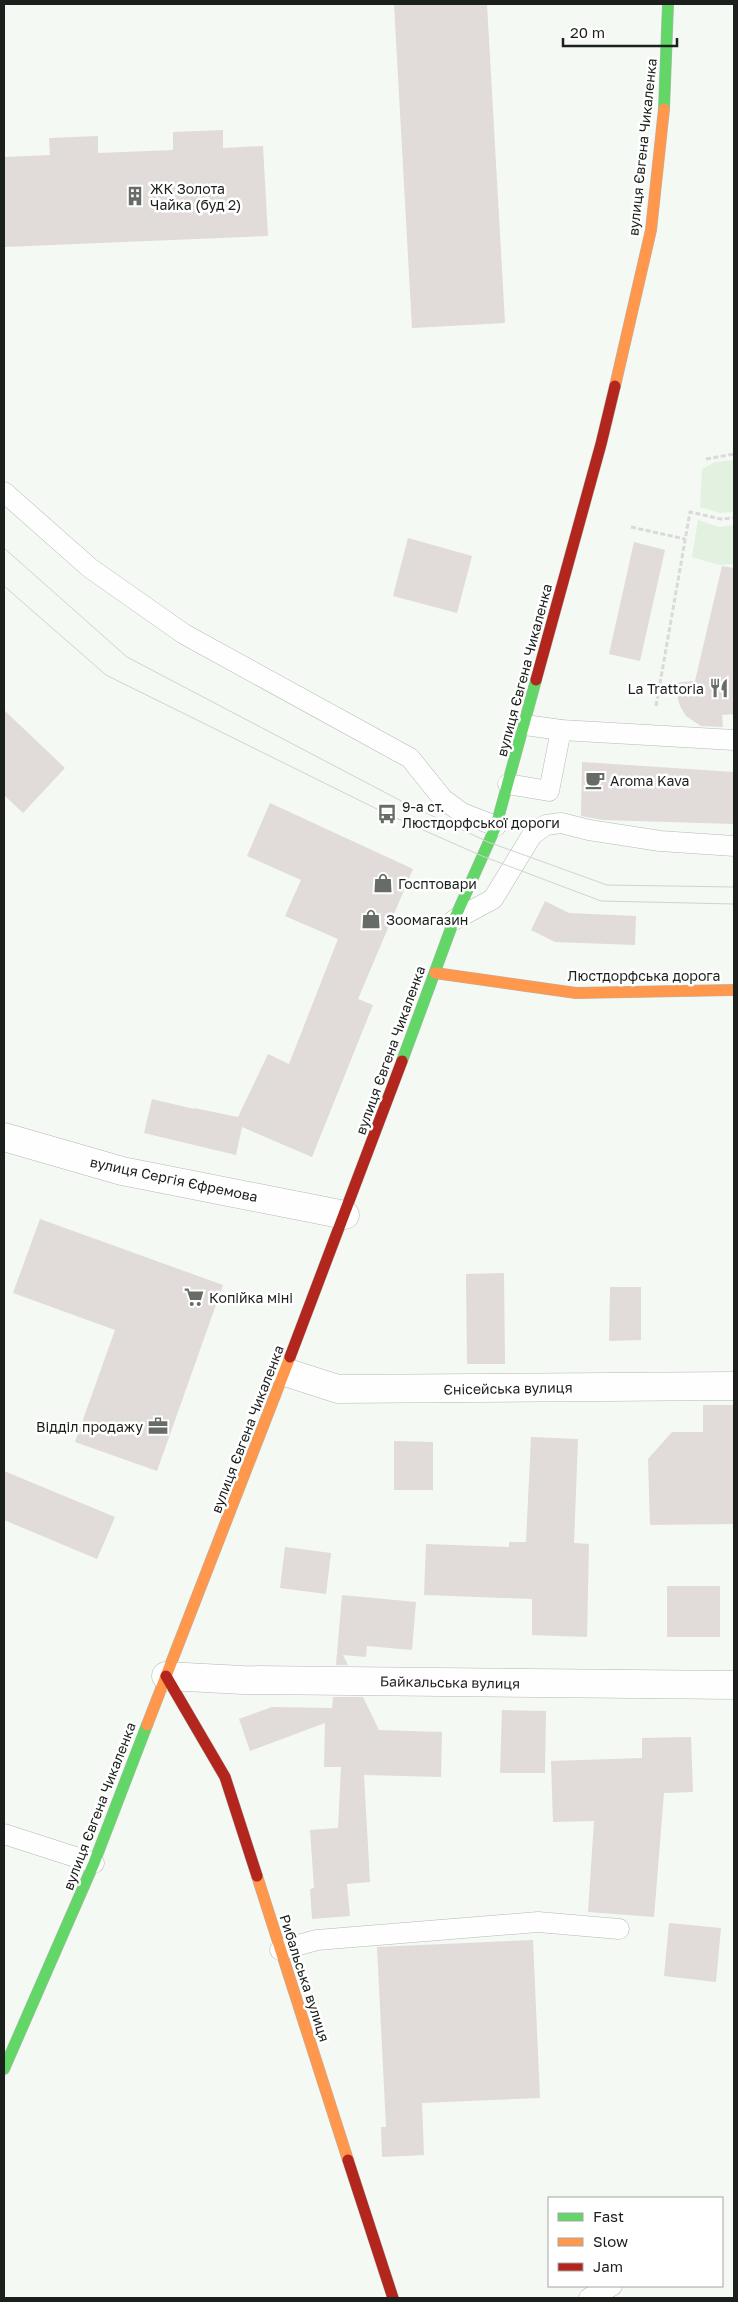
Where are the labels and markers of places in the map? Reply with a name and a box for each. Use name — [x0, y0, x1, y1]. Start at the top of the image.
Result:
place label: ЖК Золота Чайка (буд 2) — [150, 180, 241, 213]
building icon: ЖК Золота Чайка (буд 2) — [124, 185, 146, 207]
restaurant icon: La Trattoria — [708, 677, 730, 699]
place label: La Trattoria — [627, 680, 704, 697]
cafe icon: Aroma Kava — [584, 769, 606, 791]
place label: Aroma Kava — [610, 772, 689, 789]
place label: 9-а ст. Люстдорфської дороги — [402, 798, 560, 831]
bus stop icon: 9-а ст. Люстдорфської дороги — [376, 803, 398, 825]
shop icon: Госптовари — [372, 872, 394, 894]
place label: Госптовари — [398, 875, 477, 892]
shop icon: Зоомагазин — [360, 908, 382, 930]
place label: Зоомагазин — [386, 911, 468, 928]
supermarket icon: Копійка міні — [183, 1286, 205, 1308]
place label: Копійка міні — [209, 1289, 293, 1306]
office icon: Відділ продажу — [147, 1415, 169, 1437]
place label: Відділ продажу — [36, 1418, 143, 1435]

